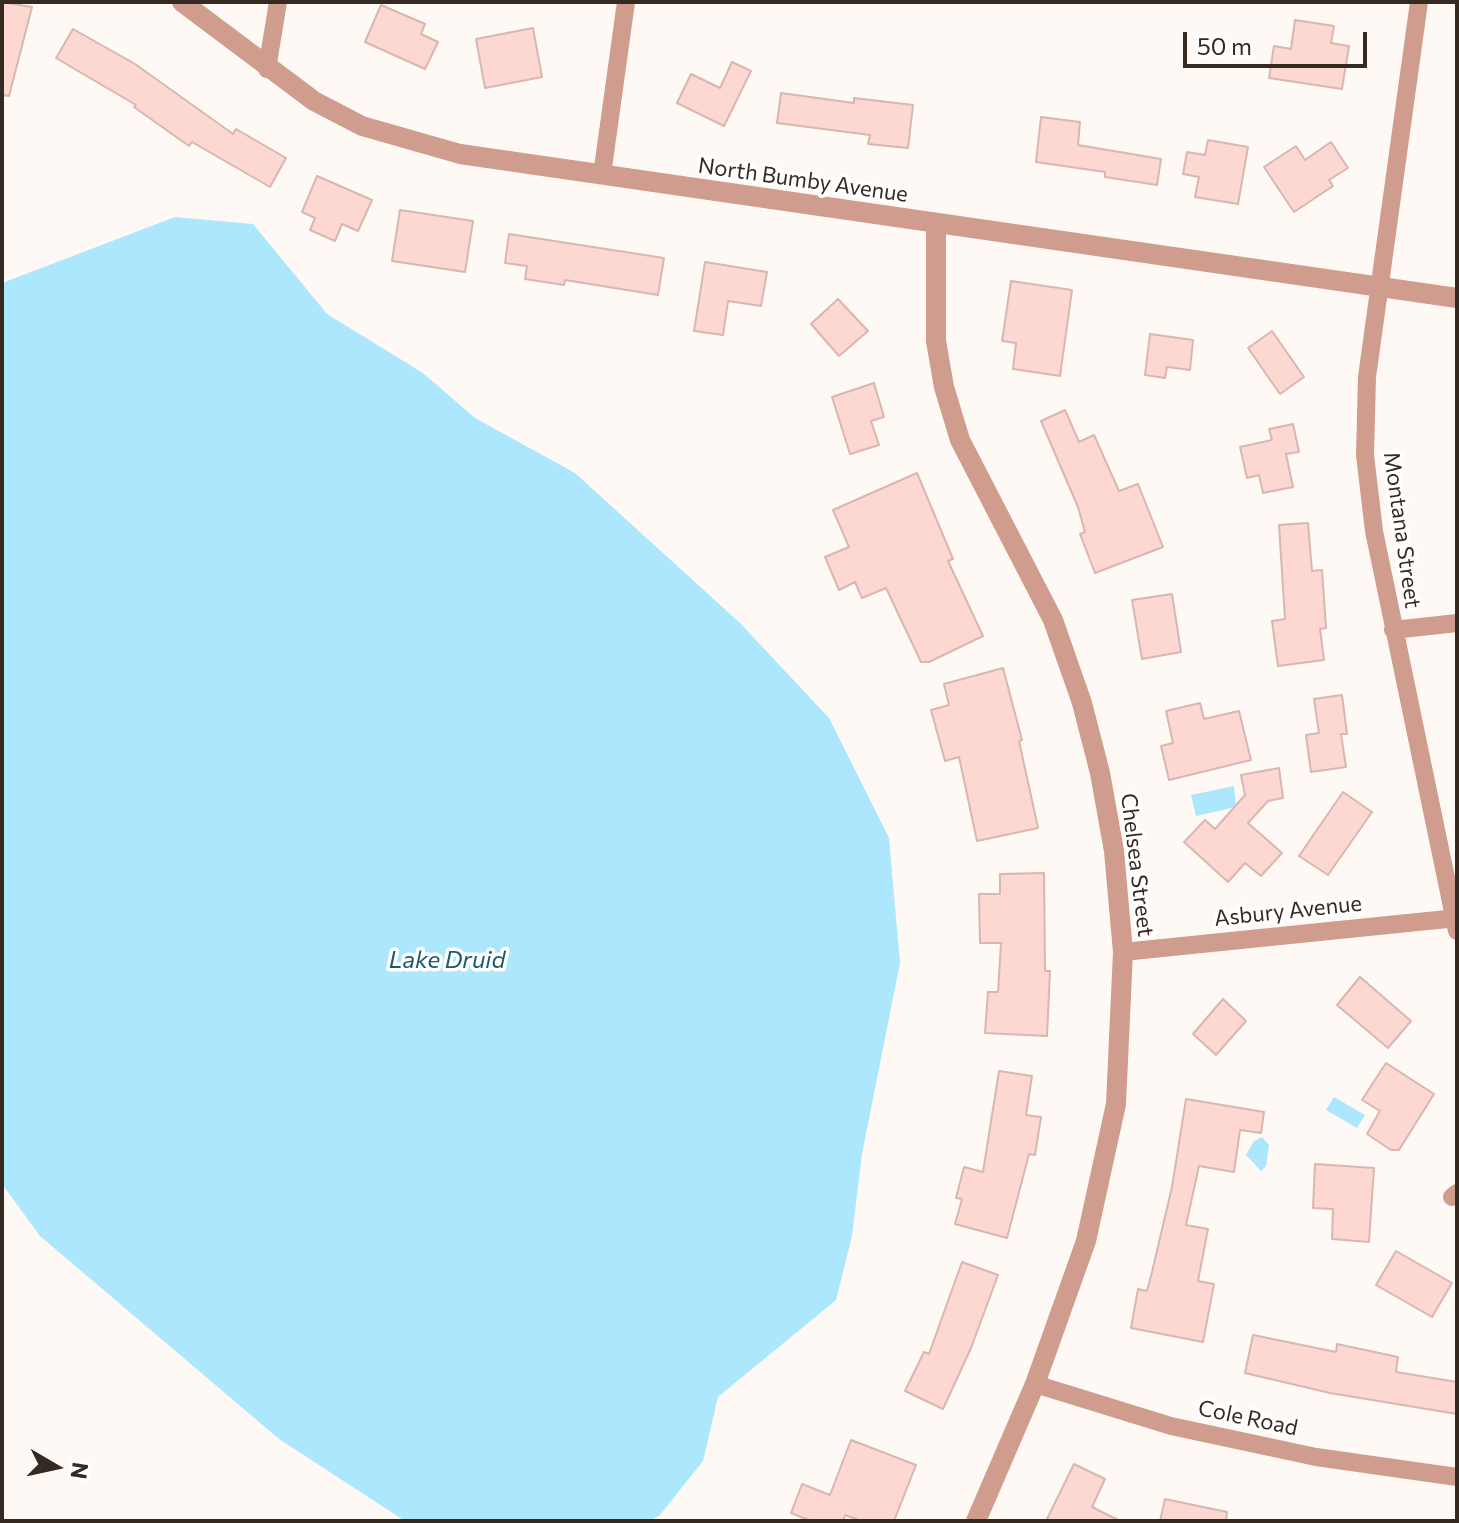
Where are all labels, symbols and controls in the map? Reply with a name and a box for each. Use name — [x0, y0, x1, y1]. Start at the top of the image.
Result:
scale bar — [1187, 16, 1371, 66]
text: 50 m — [1197, 31, 1252, 60]
street label: North Bumby Avenue — [696, 152, 910, 208]
street label: Montana Street — [1378, 450, 1426, 610]
street label: Chelsea Street — [1115, 792, 1159, 938]
street label: Asbury Avenue — [1213, 890, 1363, 932]
water label: Lake Druid — [389, 946, 505, 974]
street label: Cole Road — [1196, 1395, 1300, 1441]
north arrow — [16, 1427, 96, 1507]
text: N — [66, 1461, 95, 1481]

